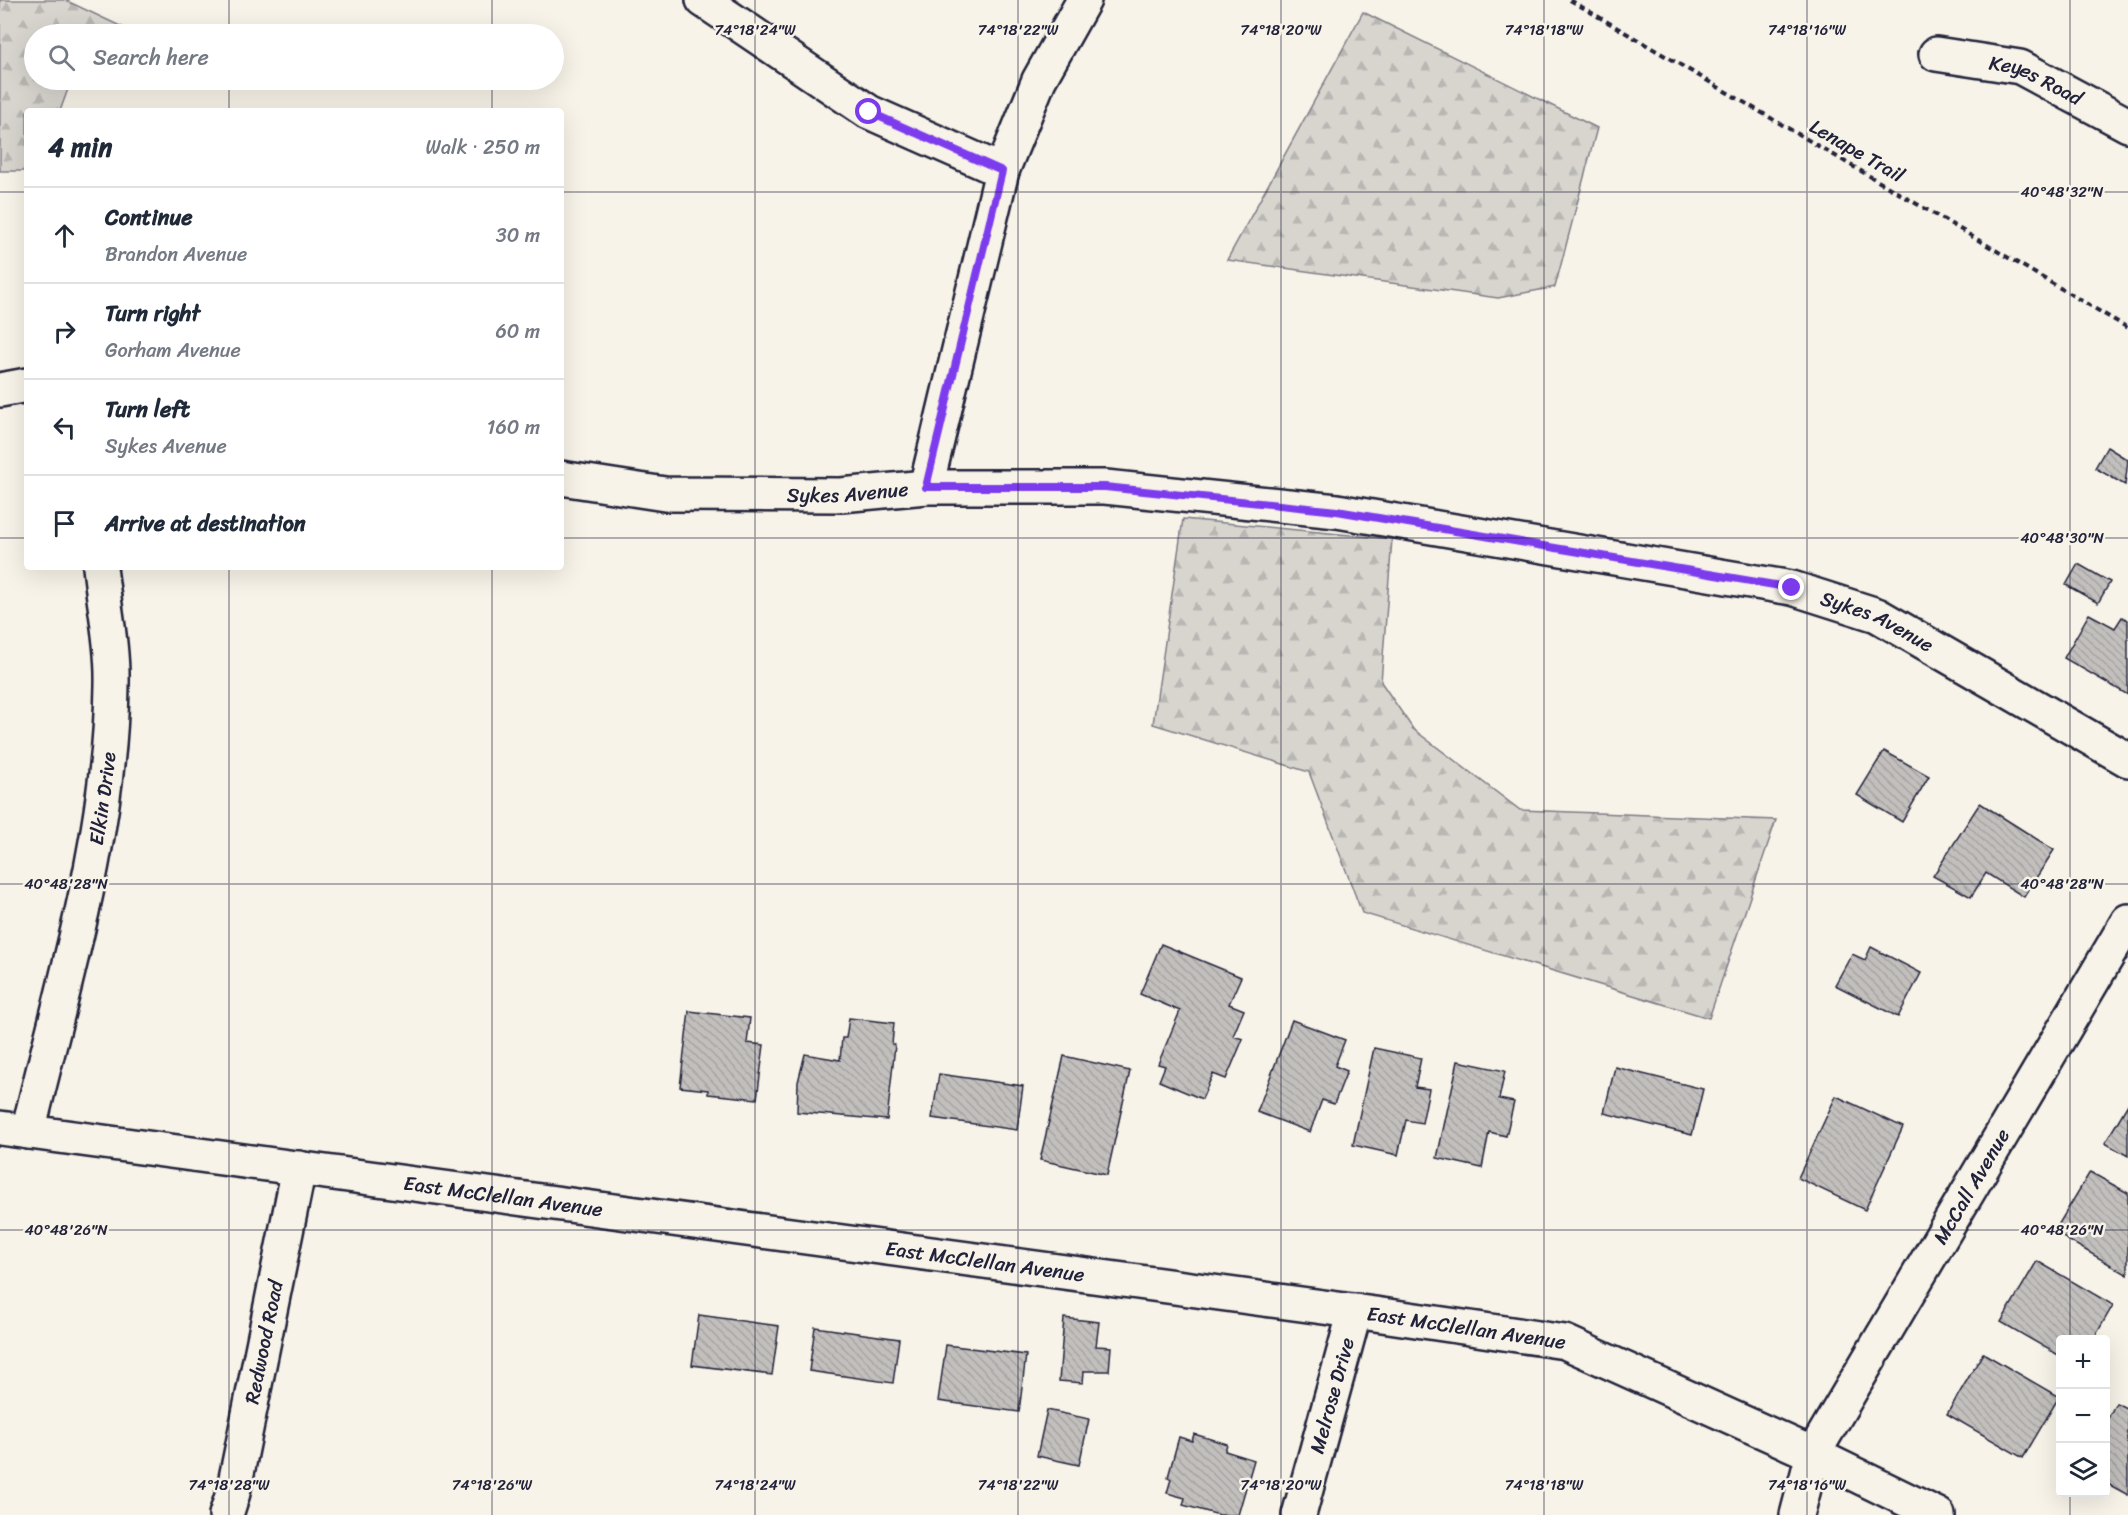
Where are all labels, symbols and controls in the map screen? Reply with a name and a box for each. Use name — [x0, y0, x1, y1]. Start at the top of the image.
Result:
text: 74°18'24"W — [714, 17, 796, 43]
text: 74°18'22"W — [978, 17, 1059, 43]
text: 74°18'20"W — [1240, 17, 1322, 43]
text: 74°18'18"W — [1505, 17, 1584, 43]
text: 74°18'16"W — [1768, 17, 1847, 43]
search box — [24, 24, 564, 90]
text: Search here — [93, 38, 209, 77]
icon: search — [45, 41, 78, 74]
street label: Keyes Road — [1987, 45, 2090, 116]
route start — [855, 98, 881, 124]
street label: Lenape Trail — [1803, 110, 1912, 193]
text: 4 min — [48, 124, 112, 170]
text: Walk · 250 m — [426, 130, 540, 165]
text: 40°48'32"N — [2021, 179, 2104, 205]
text: Continue — [105, 198, 193, 237]
text: 30 m — [496, 218, 540, 253]
icon: ahead — [48, 219, 81, 252]
text: Brandon Avenue — [105, 237, 247, 272]
text: Turn right — [105, 294, 200, 333]
text: 60 m — [495, 314, 540, 349]
icon: right — [48, 315, 81, 348]
text: Gorham Avenue — [105, 333, 241, 368]
text: Turn left — [105, 390, 190, 429]
text: 160 m — [487, 410, 540, 445]
icon: left — [48, 411, 81, 444]
text: Sykes Avenue — [105, 429, 227, 464]
street label: Sykes Avenue — [787, 471, 910, 513]
text: Arrive at destination — [105, 504, 306, 543]
icon: arrive — [48, 507, 81, 540]
text: 40°48'30"N — [2020, 525, 2104, 551]
route end — [1778, 574, 1804, 600]
street label: Sykes Avenue — [1816, 581, 1941, 662]
street label: Elkin Drive — [78, 750, 126, 848]
text: 40°48'28"N — [24, 871, 108, 897]
text: 40°48'28"N — [2020, 871, 2104, 897]
street label: McCall Avenue — [1923, 1121, 2019, 1251]
street label: East McClellan Avenue — [402, 1165, 605, 1227]
text: 40°48'26"N — [24, 1217, 108, 1243]
text: 40°48'26"N — [2020, 1217, 2104, 1243]
street label: East McClellan Avenue — [883, 1230, 1087, 1292]
street label: Redwood Road — [234, 1276, 294, 1407]
street label: East McClellan Avenue — [1365, 1296, 1568, 1359]
street label: Melrose Drive — [1299, 1333, 1364, 1457]
map controls — [2056, 1335, 2110, 1497]
button: + — [2056, 1335, 2110, 1389]
button: − — [2056, 1389, 2110, 1443]
button: layers — [2056, 1443, 2110, 1497]
text: 74°18'28"W — [189, 1472, 270, 1498]
text: 74°18'26"W — [452, 1472, 533, 1498]
text: 74°18'24"W — [714, 1472, 796, 1498]
text: 74°18'22"W — [978, 1472, 1059, 1498]
text: 74°18'20"W — [1240, 1472, 1322, 1498]
text: 74°18'18"W — [1505, 1472, 1584, 1498]
text: 74°18'16"W — [1768, 1472, 1847, 1498]

